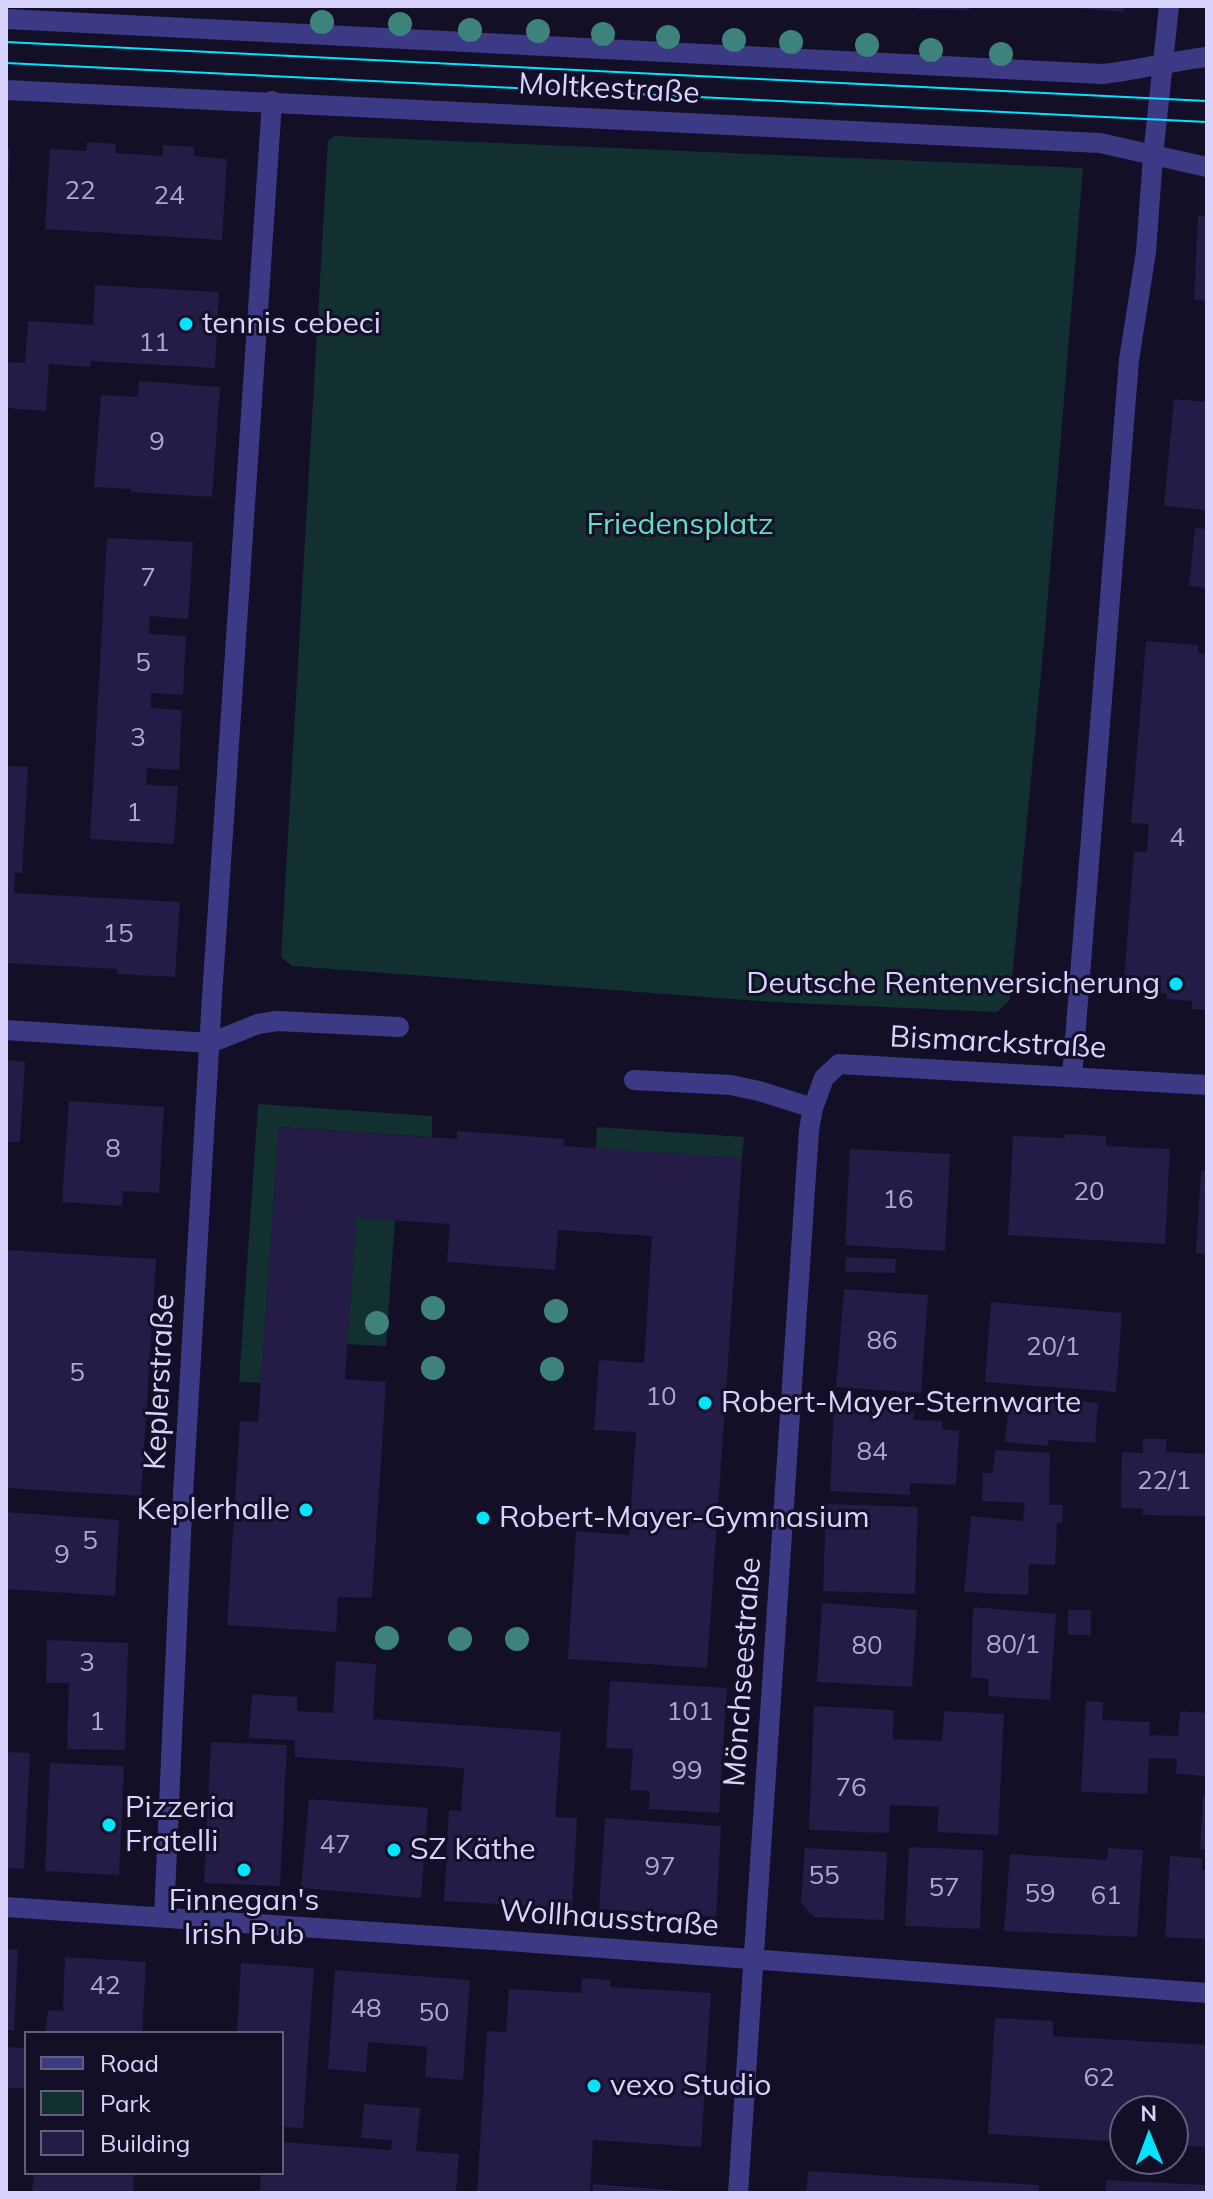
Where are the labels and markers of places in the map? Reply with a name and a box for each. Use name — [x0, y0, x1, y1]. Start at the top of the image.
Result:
place label: tennis cebeci — [202, 306, 381, 342]
marker: tennis cebeci — [177, 315, 195, 333]
place label: Deutsche Rentenversicherung — [746, 966, 1160, 1002]
marker: Deutsche Rentenversicherung — [1167, 975, 1185, 993]
place label: Robert-Mayer-Sternwarte — [721, 1385, 1081, 1421]
marker: Robert-Mayer-Sternwarte — [696, 1394, 714, 1412]
place label: Keplerhalle — [136, 1492, 290, 1528]
place label: Robert-Mayer-Gymnasium — [499, 1500, 870, 1536]
marker: Keplerhalle — [297, 1501, 315, 1519]
marker: Robert-Mayer-Gymnasium — [474, 1509, 492, 1527]
place label: Pizzeria Fratelli — [125, 1790, 235, 1860]
marker: Pizzeria Fratelli — [100, 1816, 118, 1834]
place label: SZ Käthe — [410, 1832, 536, 1868]
marker: SZ Käthe — [385, 1841, 403, 1859]
marker: Finnegan's Irish Pub — [235, 1861, 253, 1879]
place label: Finnegan's Irish Pub — [169, 1883, 319, 1954]
place label: vexo Studio — [610, 2068, 771, 2104]
marker: vexo Studio — [585, 2077, 603, 2095]

